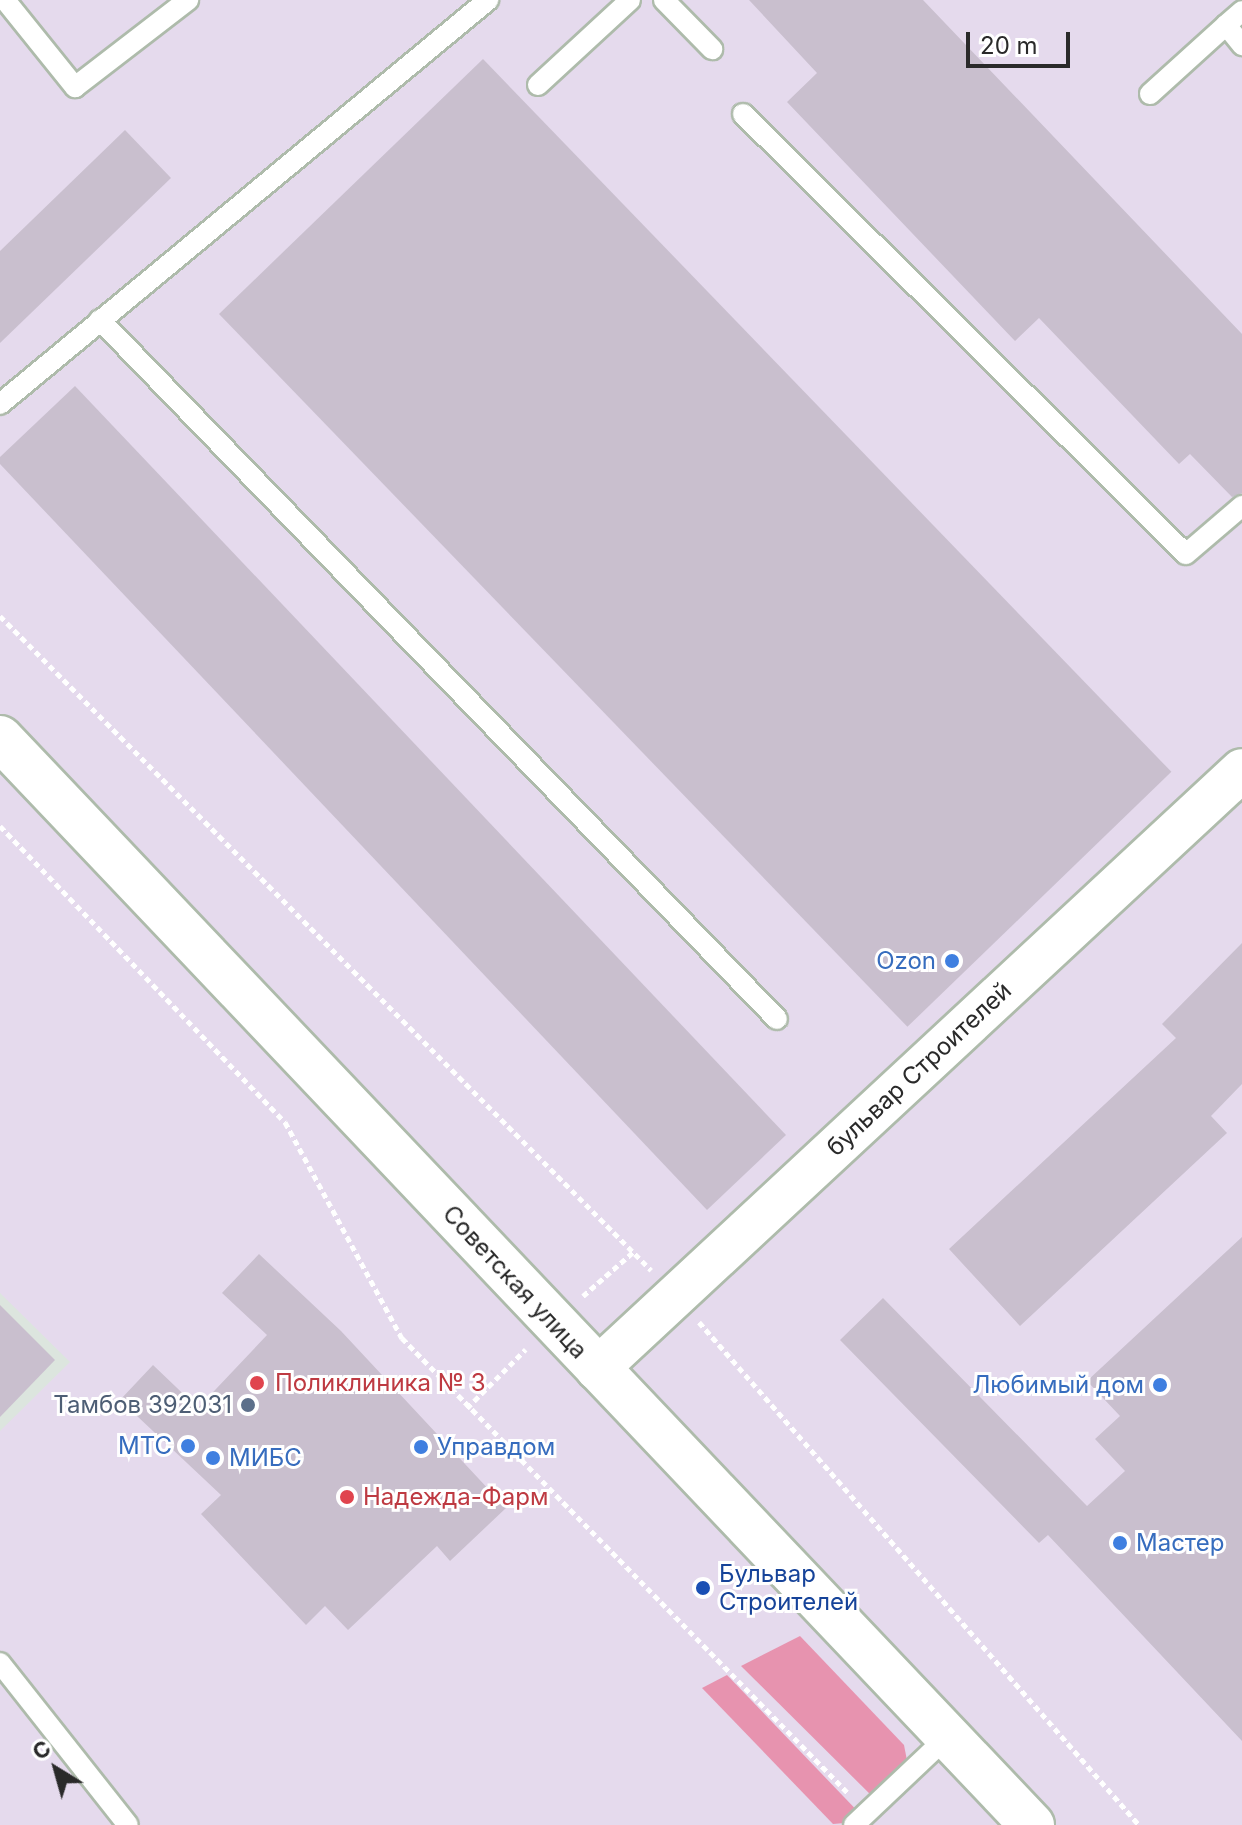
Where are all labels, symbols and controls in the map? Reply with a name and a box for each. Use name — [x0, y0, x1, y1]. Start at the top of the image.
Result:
scale bar — [970, 16, 1074, 66]
text: 20 m — [980, 31, 1038, 60]
place label: Ozon — [876, 947, 936, 975]
marker: Ozon — [943, 952, 961, 970]
street label: бульвар Строителей — [821, 976, 1017, 1162]
street label: Советская улица — [437, 1200, 593, 1364]
place label: Поликлиника № 3 — [275, 1369, 486, 1397]
place label: Любимый дом — [972, 1371, 1144, 1399]
marker: Поликлиника № 3 — [246, 1372, 268, 1394]
marker: Любимый дом — [1151, 1376, 1169, 1394]
place label: Тамбов 392031 — [53, 1391, 232, 1419]
marker: Тамбов 392031 — [239, 1396, 257, 1414]
place label: МТС — [118, 1432, 172, 1460]
place label: Управдом — [437, 1433, 555, 1461]
marker: МТС — [179, 1437, 197, 1455]
marker: Управдом — [412, 1438, 430, 1456]
place label: МИБС — [229, 1444, 302, 1472]
marker: МИБС — [204, 1449, 222, 1467]
place label: Надежда-Фарм — [363, 1483, 548, 1511]
marker: Надежда-Фарм — [338, 1488, 356, 1506]
place label: Мастер — [1136, 1529, 1224, 1557]
marker: Мастер — [1111, 1534, 1129, 1552]
place label: Бульвар Строителей — [719, 1560, 858, 1616]
marker: Бульвар Строителей — [694, 1579, 712, 1597]
north arrow — [16, 1729, 96, 1809]
text: С — [27, 1735, 56, 1765]

